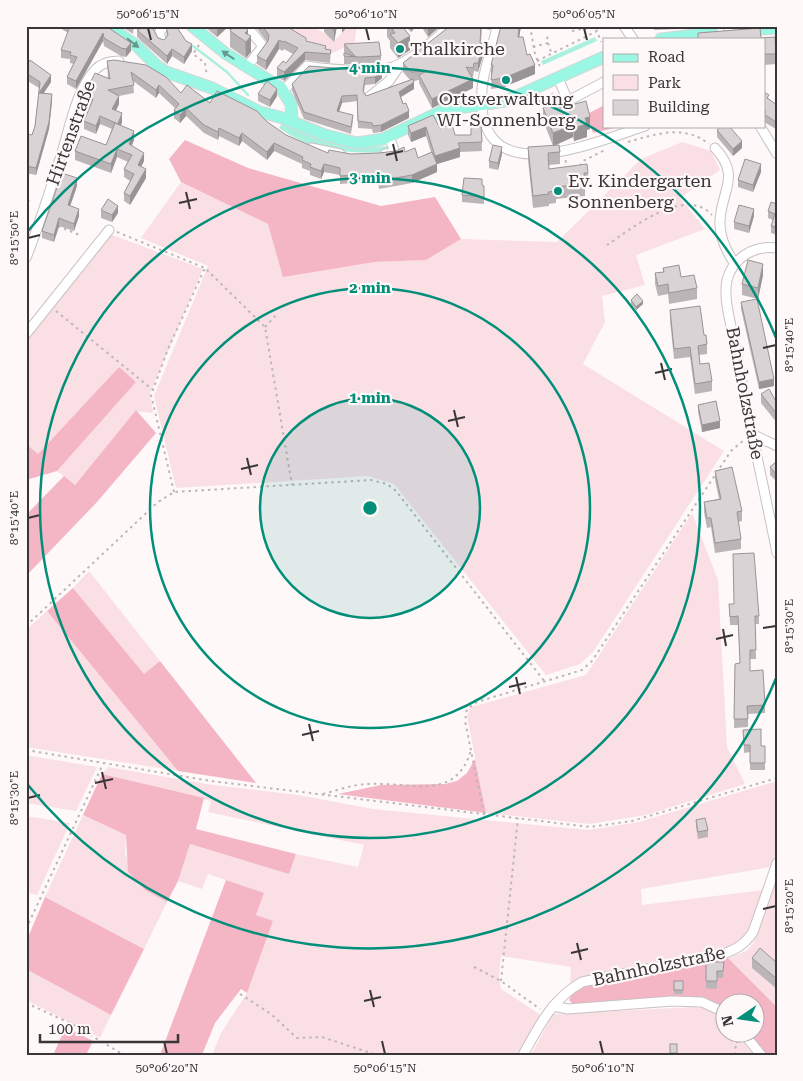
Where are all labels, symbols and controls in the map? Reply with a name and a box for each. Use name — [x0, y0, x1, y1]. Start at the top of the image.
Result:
text: 50°06'15"N — [116, 7, 180, 21]
text: 50°06'10"N — [334, 7, 398, 21]
text: 50°06'05"N — [552, 7, 616, 21]
one-way arrow — [126, 38, 140, 48]
place label: Thalkirche — [410, 38, 505, 59]
legend — [603, 38, 766, 128]
marker: Thalkirche — [394, 43, 406, 55]
text: Road — [648, 48, 685, 66]
one-way arrow — [221, 50, 235, 59]
text: 4 min — [349, 59, 391, 77]
marker: Ortsverwaltung WI-Sonnenberg — [500, 74, 512, 86]
text: Park — [648, 74, 682, 92]
street label: Hirtenstraße — [42, 78, 99, 188]
place label: Ortsverwaltung WI-Sonnenberg — [437, 88, 576, 130]
text: Building — [648, 98, 710, 116]
text: 3 min — [349, 169, 391, 187]
place label: Ev. Kindergarten Sonnenberg — [568, 170, 712, 212]
marker: Ev. Kindergarten Sonnenberg — [552, 185, 564, 197]
text: 8°15'50"E — [7, 211, 21, 265]
text: 2 min — [349, 279, 391, 297]
text: 8°15'40"E — [782, 318, 796, 372]
street label: Bahnholzstraße — [722, 325, 769, 461]
text: 1 min — [349, 389, 391, 407]
text: 8°15'40"E — [7, 491, 21, 545]
centre of rings — [361, 499, 379, 517]
text: 8°15'30"E — [782, 599, 796, 653]
text: 8°15'30"E — [7, 771, 21, 825]
text: 8°15'20"E — [782, 879, 796, 933]
street label: Bahnholzstraße — [591, 941, 727, 990]
north arrow — [716, 994, 766, 1044]
scale bar — [40, 1011, 178, 1043]
text: N — [718, 1014, 736, 1028]
text: 100 m — [48, 1020, 91, 1038]
text: 50°06'20"N — [135, 1061, 199, 1075]
text: 50°06'15"N — [353, 1061, 417, 1075]
text: 50°06'10"N — [571, 1061, 635, 1075]

